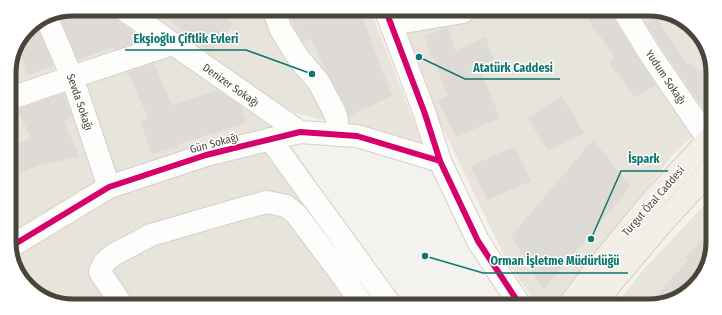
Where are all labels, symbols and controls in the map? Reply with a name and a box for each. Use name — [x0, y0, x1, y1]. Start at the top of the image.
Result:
callout: Ekşioğlu Çiftlik Evleri — [125, 26, 246, 50]
text: Ekşioğlu Çiftlik Evleri — [134, 31, 238, 47]
street label: Yudum Sokağı — [643, 48, 689, 107]
callout: Atatürk Caddesi — [465, 55, 560, 79]
street label: Denizer Sokağı — [200, 61, 261, 110]
text: Atatürk Caddesi — [472, 61, 553, 75]
street label: Sevda Sokağı — [64, 72, 95, 132]
street label: Gün Sokağı — [188, 131, 240, 156]
callout: İspark — [621, 147, 668, 171]
text: İspark — [628, 151, 661, 166]
street label: Turgut Özal Caddesi — [619, 164, 687, 239]
callout: Orman İşletme Müdürlüğü — [483, 249, 628, 273]
text: Orman İşletme Müdürlüğü — [490, 253, 620, 269]

